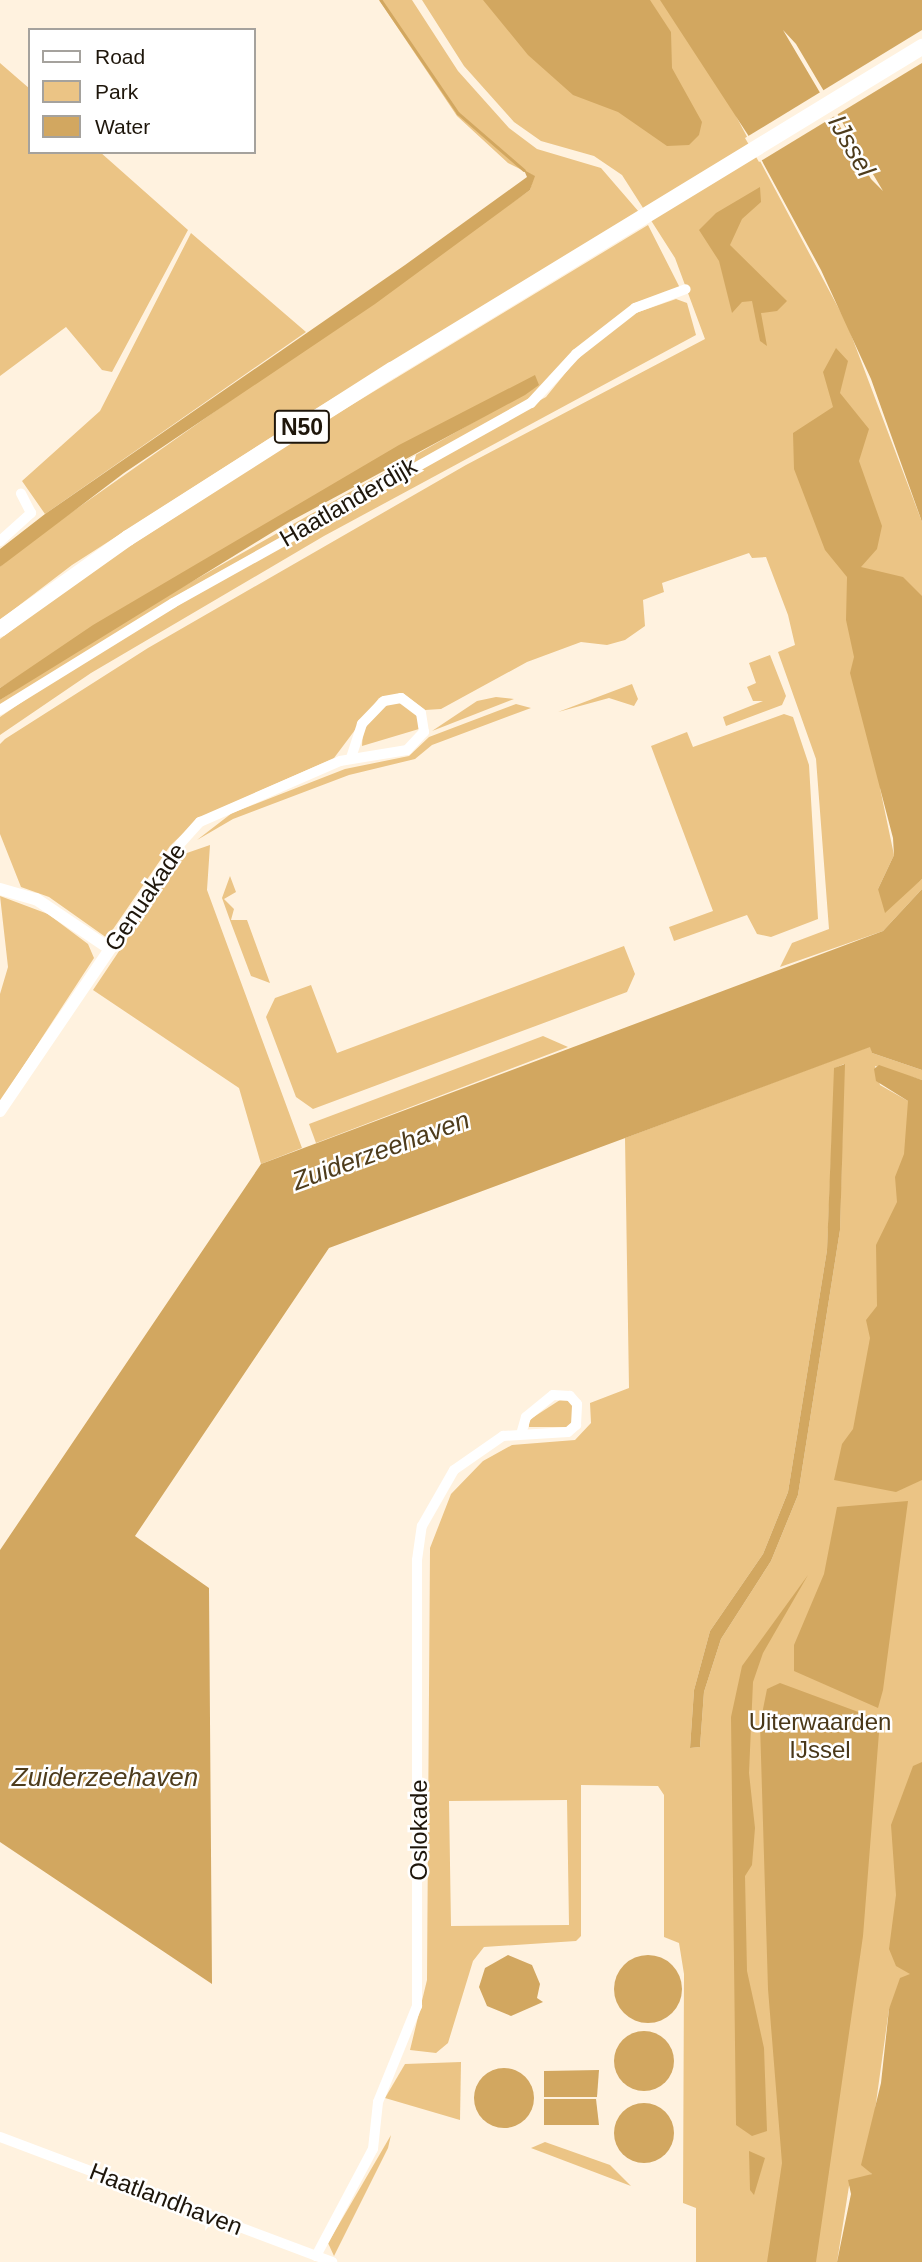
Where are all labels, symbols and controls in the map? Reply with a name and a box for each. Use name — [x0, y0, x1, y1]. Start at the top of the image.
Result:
legend — [28, 28, 256, 154]
text: Road — [95, 45, 145, 68]
text: Park — [95, 80, 138, 103]
water label: IJssel — [821, 109, 881, 183]
text: Water — [95, 115, 150, 138]
road number: N50 — [272, 408, 332, 446]
street label: Haatlanderdijk — [274, 451, 422, 553]
street label: Genuakade — [98, 838, 192, 956]
water label: Zuiderzeehaven — [288, 1104, 474, 1198]
park label: Uiterwaarden IJssel — [749, 1708, 891, 1764]
water label: Zuiderzeehaven — [12, 1762, 198, 1794]
street label: Oslokade — [405, 1779, 433, 1881]
street label: Haatlandhaven — [85, 2157, 247, 2241]

